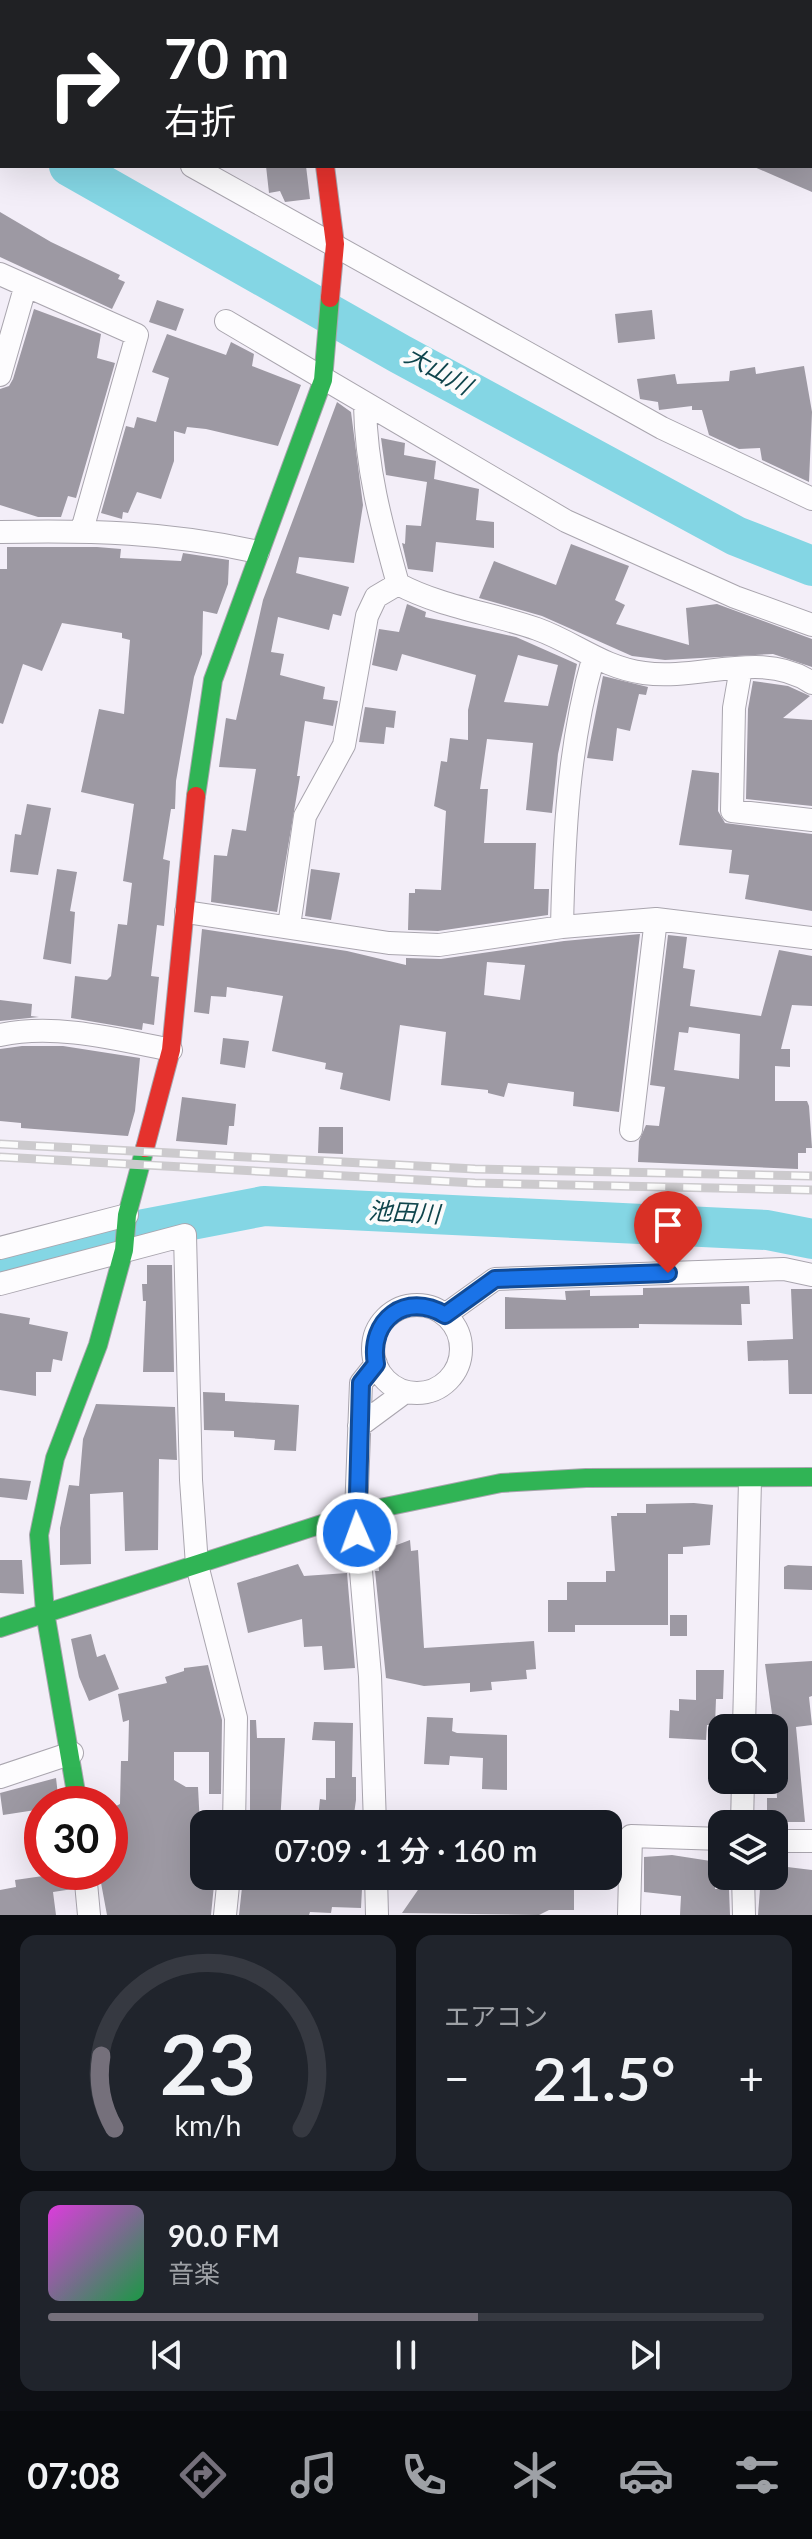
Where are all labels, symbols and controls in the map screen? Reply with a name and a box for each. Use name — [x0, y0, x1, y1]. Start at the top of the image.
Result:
text: 70 m — [164, 24, 289, 91]
icon: right — [32, 32, 136, 136]
text: 右折 — [164, 98, 236, 142]
water label: 大山川 — [400, 340, 480, 401]
pin — [634, 1191, 702, 1273]
water label: 池田川 — [367, 1195, 444, 1228]
icon: arrive — [646, 1203, 690, 1247]
position arrow — [315, 1491, 399, 1575]
map controls — [708, 1714, 788, 1890]
button: search — [708, 1714, 788, 1794]
speed limit sign: 30 — [24, 1786, 128, 1890]
button: layers — [708, 1810, 788, 1890]
text: 07:09 · 1 分 · 160 m — [275, 1832, 537, 1868]
text: エアコン — [444, 2000, 548, 2032]
text: 23 — [160, 2013, 256, 2113]
text: 21.5° — [532, 2042, 676, 2114]
text: − — [444, 2052, 470, 2104]
text: + — [738, 2052, 764, 2104]
text: km/h — [175, 2108, 241, 2142]
text: 90.0 FM — [168, 2217, 280, 2253]
text: 音楽 — [168, 2257, 220, 2289]
icon: previous — [145, 2333, 189, 2377]
icon: pause — [384, 2333, 428, 2377]
icon: next — [623, 2333, 667, 2377]
icon: directions — [175, 2447, 231, 2503]
icon: music — [286, 2447, 342, 2503]
icon: phone — [396, 2447, 452, 2503]
icon: climate — [507, 2447, 563, 2503]
icon: car — [618, 2447, 674, 2503]
icon: filters — [729, 2447, 785, 2503]
text: 07:08 — [27, 2453, 120, 2497]

